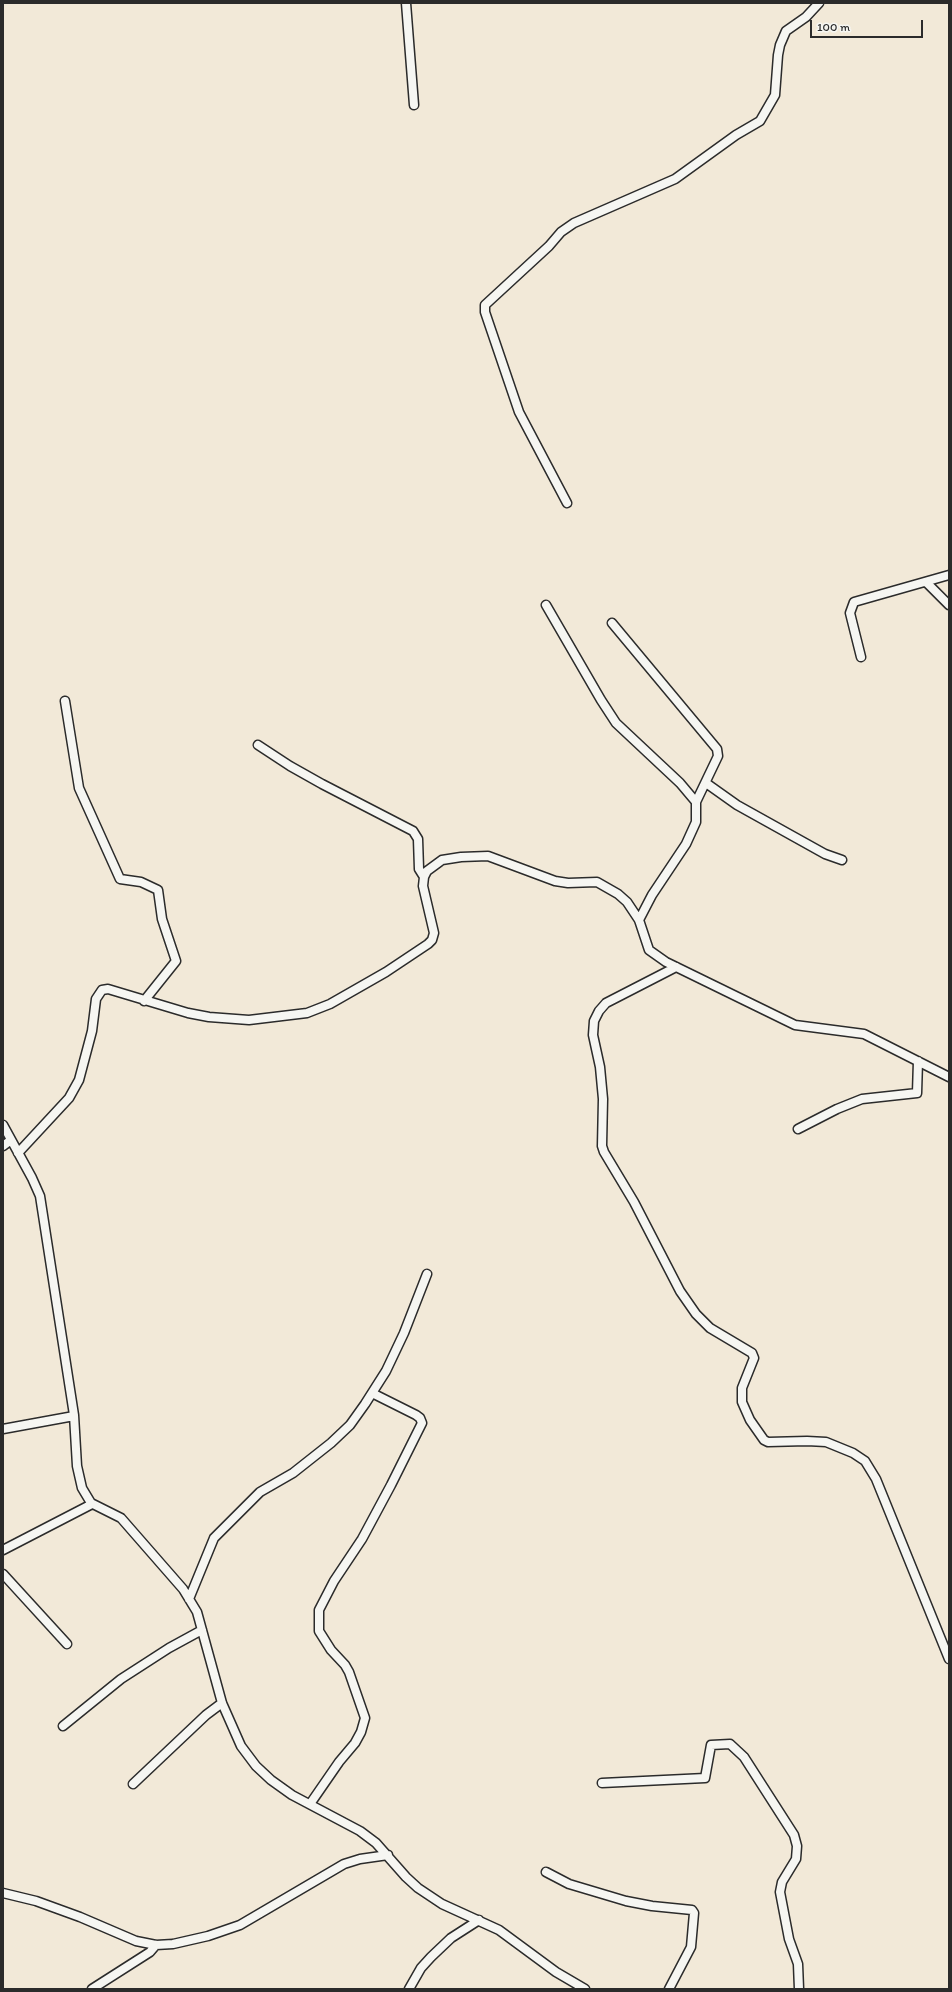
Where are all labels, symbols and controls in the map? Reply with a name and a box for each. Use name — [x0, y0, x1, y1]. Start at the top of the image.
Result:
scale bar — [812, 12, 925, 38]
text: 100 m — [817, 20, 850, 34]

